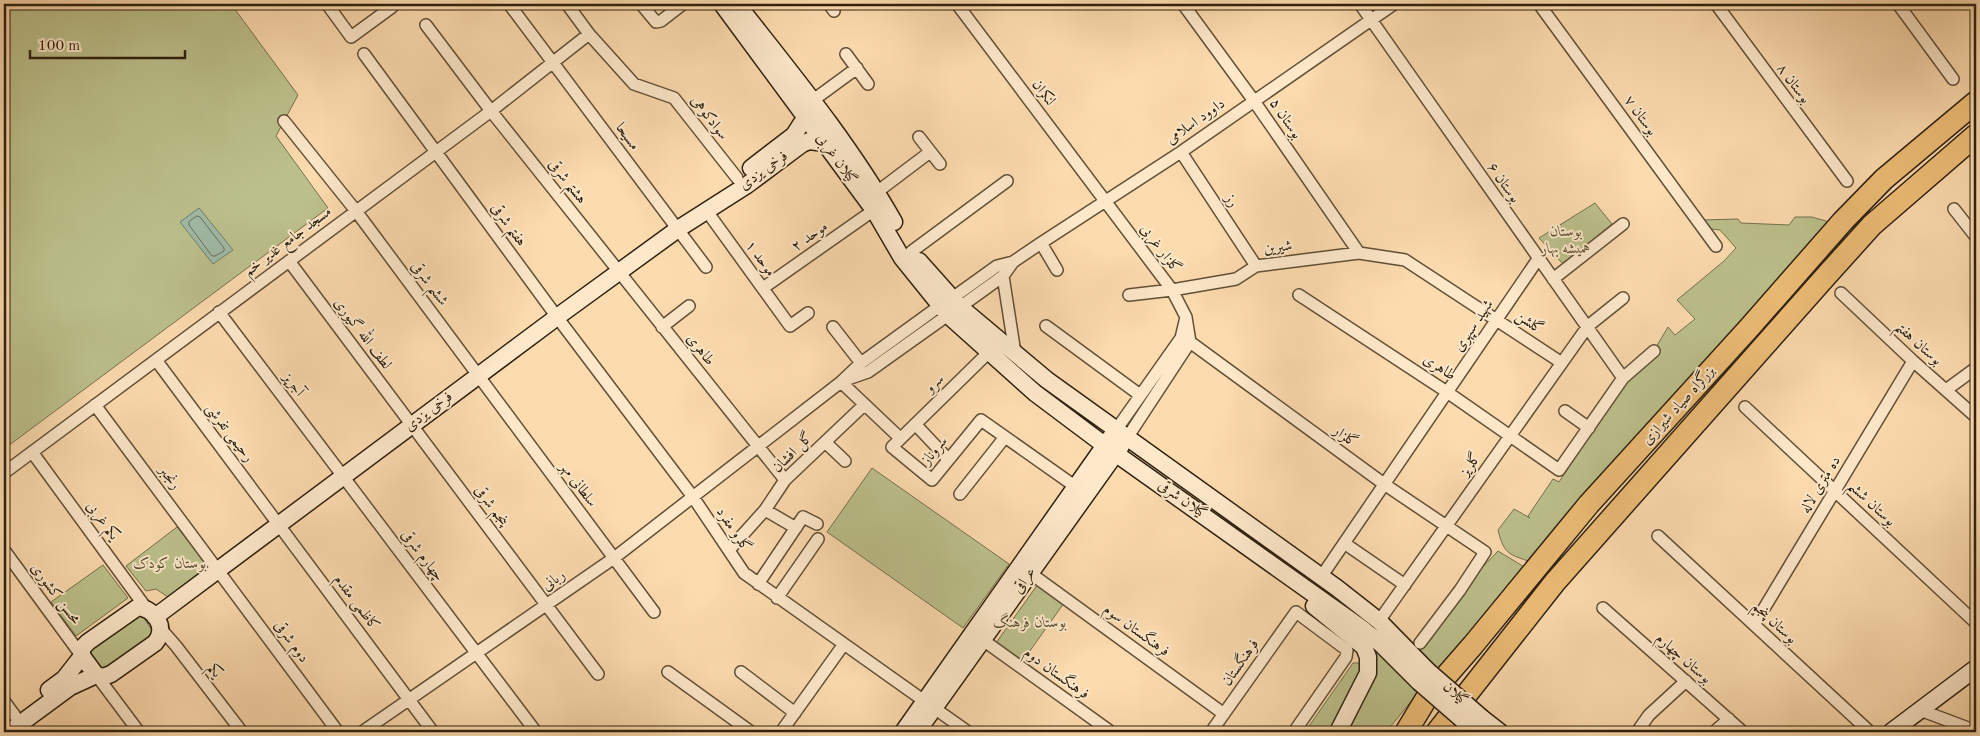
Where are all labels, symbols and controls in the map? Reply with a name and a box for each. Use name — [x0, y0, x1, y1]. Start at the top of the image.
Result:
scale bar — [30, 28, 185, 60]
text: 100 m — [38, 39, 80, 54]
street label: بوستان ۸ — [1773, 61, 1813, 107]
street label: لنکران — [1028, 77, 1058, 109]
street label: سوادکوهی — [687, 93, 731, 143]
street label: بوستان ۷ — [1621, 93, 1659, 139]
street label: داوود اسلامی — [1164, 96, 1228, 148]
street label: بوستان ۵ — [1266, 96, 1304, 142]
street label: مسیحا — [612, 121, 642, 153]
street label: گیلان غربی — [811, 130, 861, 188]
street label: فرخی یزدی — [737, 149, 791, 194]
street label: هشتم شرقی — [540, 156, 590, 211]
street label: بوستان ۶ — [1484, 160, 1522, 206]
street label: رز — [1220, 190, 1241, 210]
street label: هفتم شرقی — [483, 200, 529, 253]
street label: مسجد جامع غدیر خم — [241, 204, 338, 284]
street label: موحد ۲ — [789, 219, 831, 255]
street label: گلزار غربی — [1135, 220, 1185, 277]
park label: بوستان همیشه بهار — [1540, 225, 1591, 258]
street label: موحد ۱ — [742, 238, 778, 280]
street label: شیرین — [1263, 239, 1293, 257]
street label: ششم شرقی — [403, 259, 451, 313]
street label: لطف الله گیوری — [330, 292, 398, 372]
street label: شهید سپهری — [1451, 297, 1498, 355]
street label: گلشن — [1512, 306, 1547, 338]
street label: بوستان هفتم — [1888, 319, 1944, 373]
street label: طاهری — [682, 331, 717, 369]
street label: طاهری — [1420, 352, 1458, 385]
street label: بزرگراه صیاد شیرازی — [1637, 361, 1718, 448]
street label: آجرپز — [278, 367, 310, 401]
street label: سرو — [921, 372, 948, 398]
street label: فرخی یزدی — [402, 389, 456, 435]
street label: رحیمی تفرشی — [201, 401, 256, 466]
street label: گلزار — [1328, 420, 1362, 452]
street label: گل افشان — [768, 428, 817, 477]
street label: سروناز — [918, 434, 952, 470]
street label: گلریز — [1454, 449, 1485, 482]
street label: ده متری لاله — [1798, 454, 1844, 516]
street label: سلطانی مهر — [555, 458, 599, 511]
street label: رنجبر — [154, 462, 183, 493]
street label: گیلان شرقی — [1154, 476, 1210, 523]
street label: بوستان ششم — [1840, 478, 1898, 534]
street label: پنجم شرقی — [467, 482, 513, 533]
street label: یکم غربی — [79, 498, 124, 547]
street label: گلرو مفرد — [712, 503, 756, 556]
street label: چهارم شرقی — [395, 527, 447, 587]
park label: بوستان کودک — [133, 556, 207, 572]
street label: محسن کشوری — [27, 560, 83, 628]
street label: عراقی — [1010, 565, 1041, 598]
street label: ربانی — [540, 568, 568, 594]
street label: کاظمی مقدم — [327, 572, 382, 636]
street label: فرهنگستان سوم — [1098, 599, 1174, 663]
street label: بوستان پنجم — [1746, 599, 1799, 651]
park label: بوستان فرهنگ — [993, 612, 1067, 632]
street label: دوم شرقی — [268, 618, 312, 668]
street label: بوستان چهارم — [1650, 631, 1714, 690]
street label: فرهنگستان — [1216, 635, 1263, 690]
street label: فرهنگستان دوم — [1018, 642, 1094, 706]
street label: یکم — [200, 660, 226, 685]
street label: گیلان — [1440, 678, 1472, 709]

